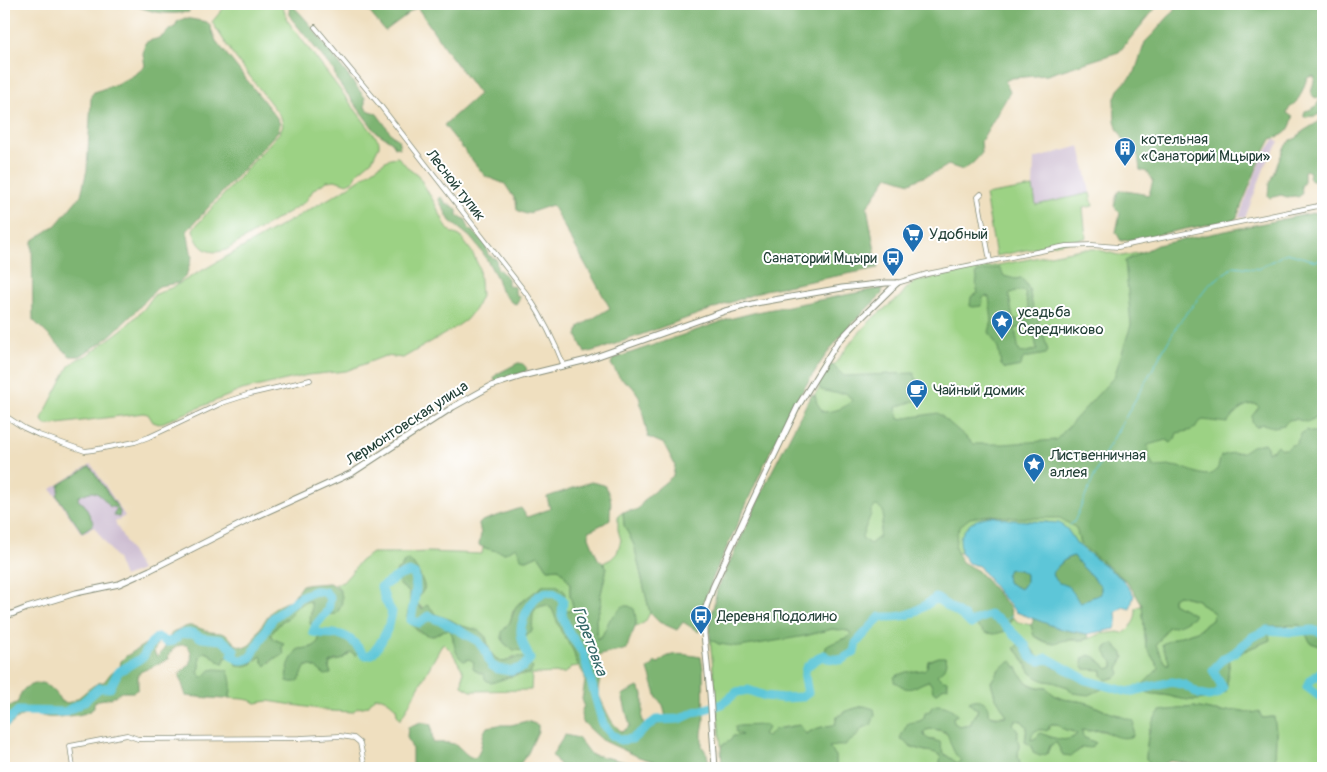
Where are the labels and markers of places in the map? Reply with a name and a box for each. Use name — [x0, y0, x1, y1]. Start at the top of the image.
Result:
place label: котельная «Санаторий Мцыри» — [1141, 130, 1271, 166]
building icon: котельная «Санаторий Мцыри» — [1113, 136, 1137, 167]
supermarket icon: Удобный — [901, 222, 925, 253]
place label: Удобный — [929, 225, 988, 244]
bus stop icon: Санаторий Мцыри — [881, 246, 905, 277]
place label: Санаторий Мцыри — [763, 249, 877, 268]
place label: усадьба Середниково — [1017, 303, 1104, 339]
place icon: усадьба Середниково — [990, 309, 1014, 340]
cafe icon: Чайный домик — [905, 378, 929, 409]
place label: Чайный домик — [933, 381, 1025, 400]
place label: Лиственничная аллея — [1049, 446, 1146, 482]
place icon: Лиственничная аллея — [1022, 452, 1046, 483]
bus stop icon: Деревня Подолино — [689, 604, 713, 635]
place label: Деревня Подолино — [716, 607, 837, 626]

